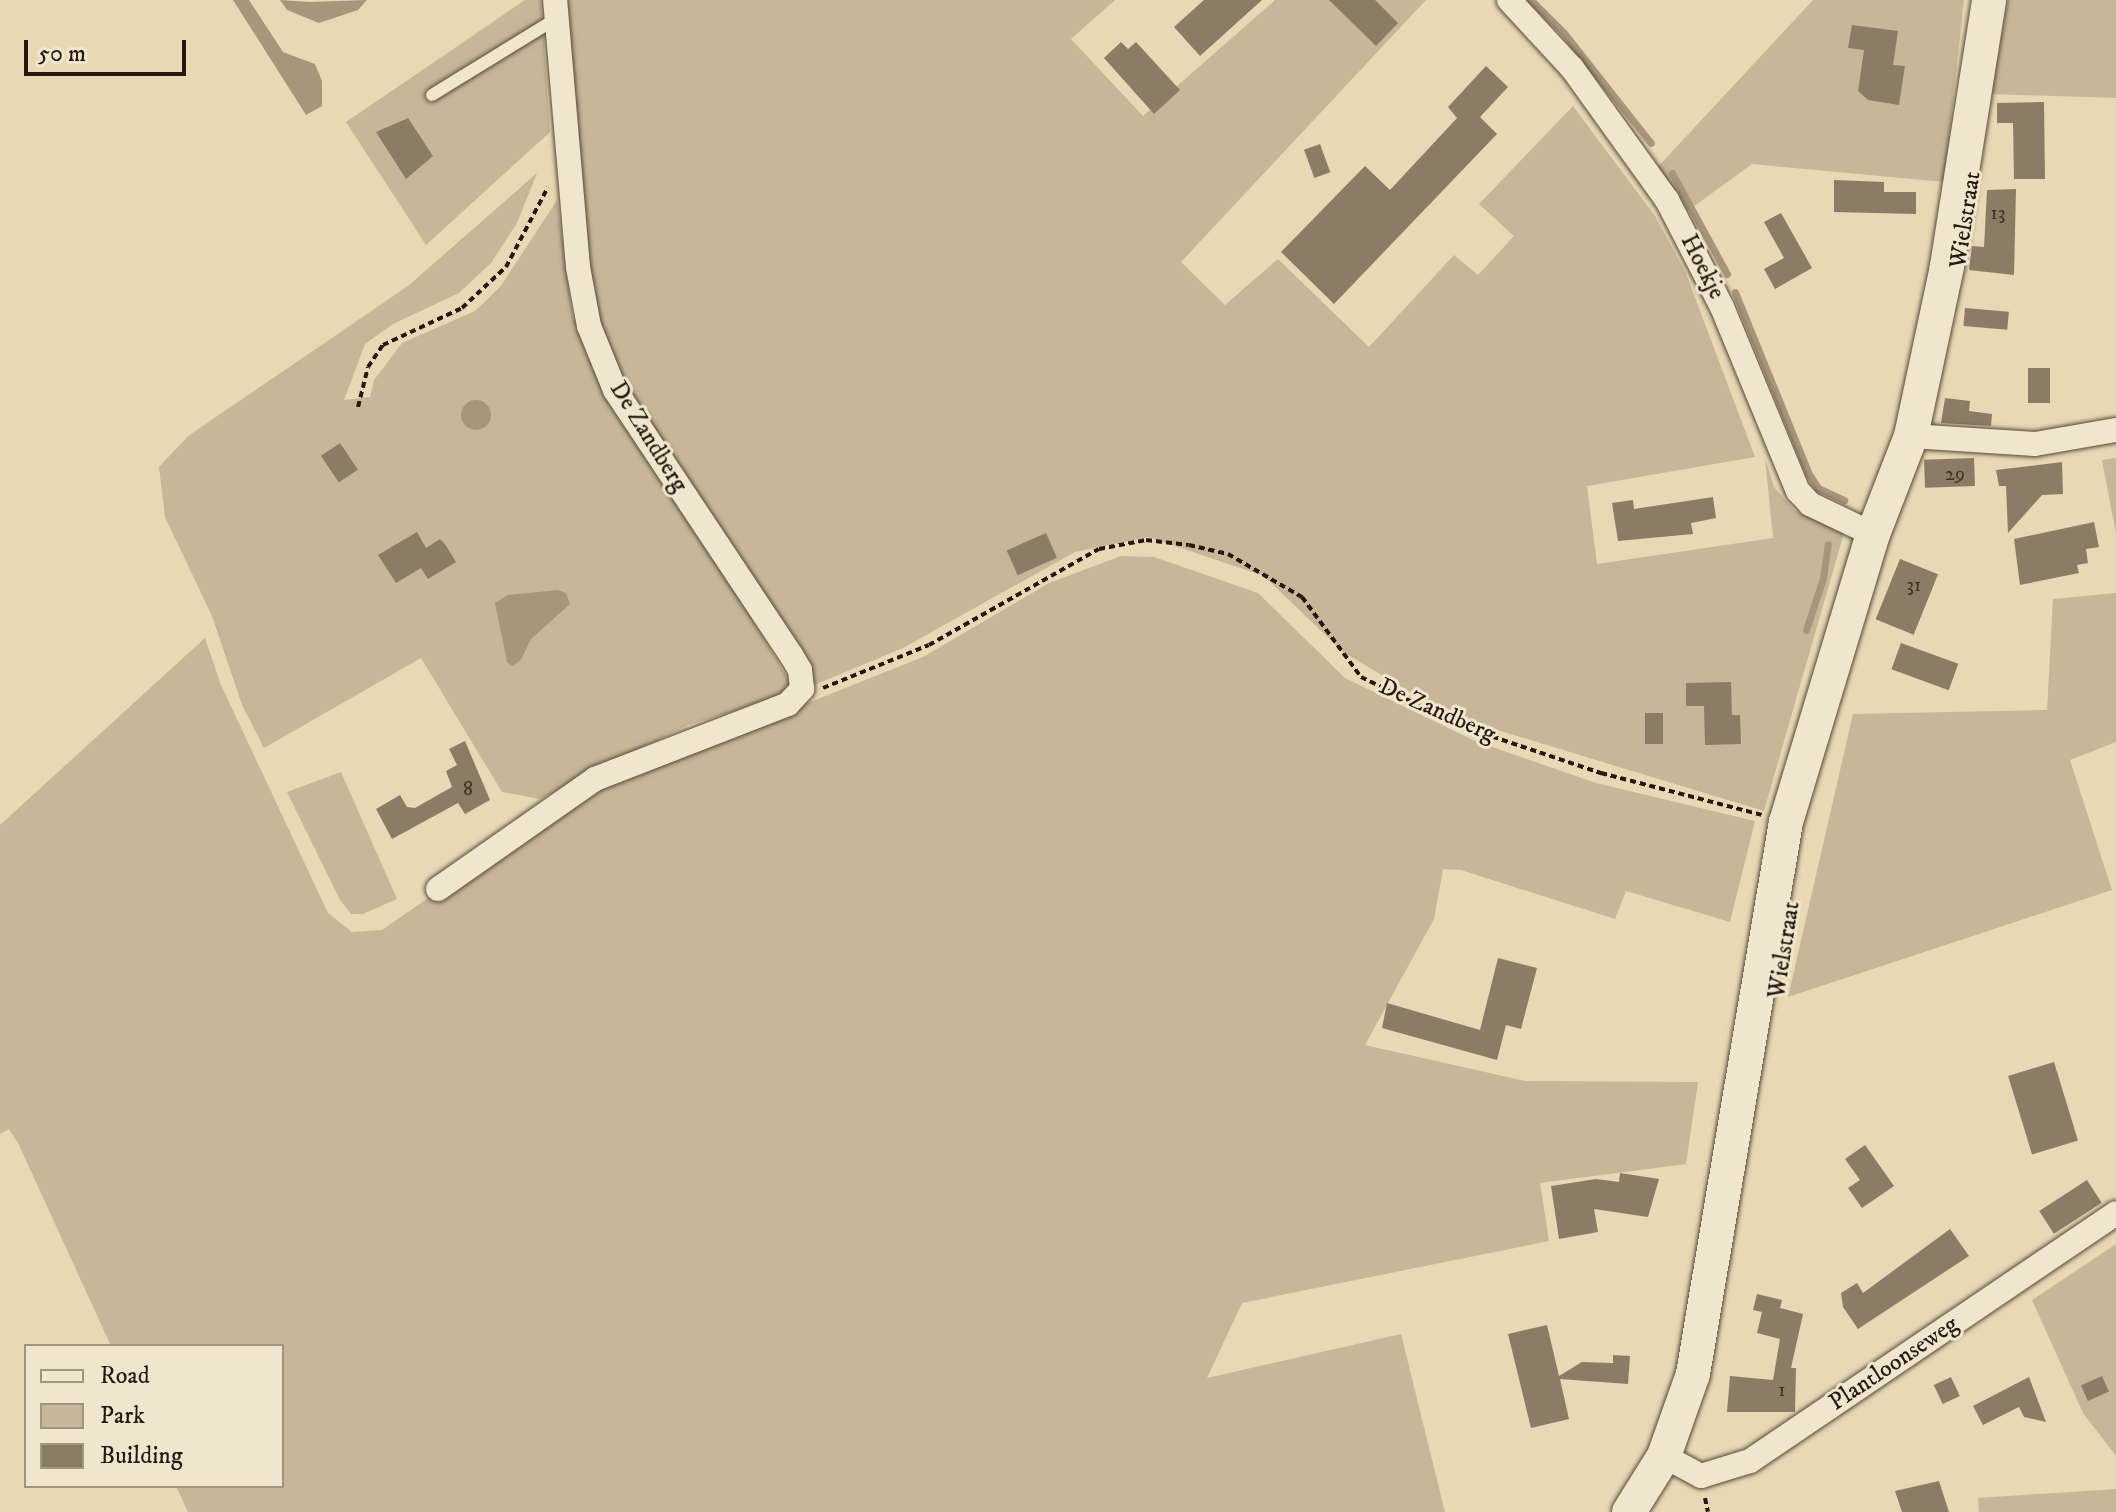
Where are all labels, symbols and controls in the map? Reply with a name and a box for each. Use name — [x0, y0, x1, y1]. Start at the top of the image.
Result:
scale bar — [28, 24, 190, 74]
text: 50 m — [38, 39, 86, 69]
street label: Wielstraat — [1944, 169, 1988, 271]
house number: 13 — [1991, 201, 2005, 225]
street label: Hoekje — [1674, 230, 1730, 304]
street label: De Zandberg — [603, 376, 693, 498]
house number: 29 — [1945, 462, 1965, 486]
house number: 31 — [1907, 573, 1921, 597]
street label: De Zandberg — [1374, 672, 1500, 750]
house number: 8 — [463, 777, 473, 801]
street label: Wielstraat — [1763, 899, 1807, 1001]
street label: Plantloonseweg — [1824, 1310, 1964, 1418]
legend — [24, 1344, 284, 1488]
text: Road — [100, 1361, 150, 1391]
house number: 1 — [1778, 1378, 1786, 1402]
text: Park — [100, 1401, 145, 1431]
text: Building — [100, 1441, 183, 1471]

